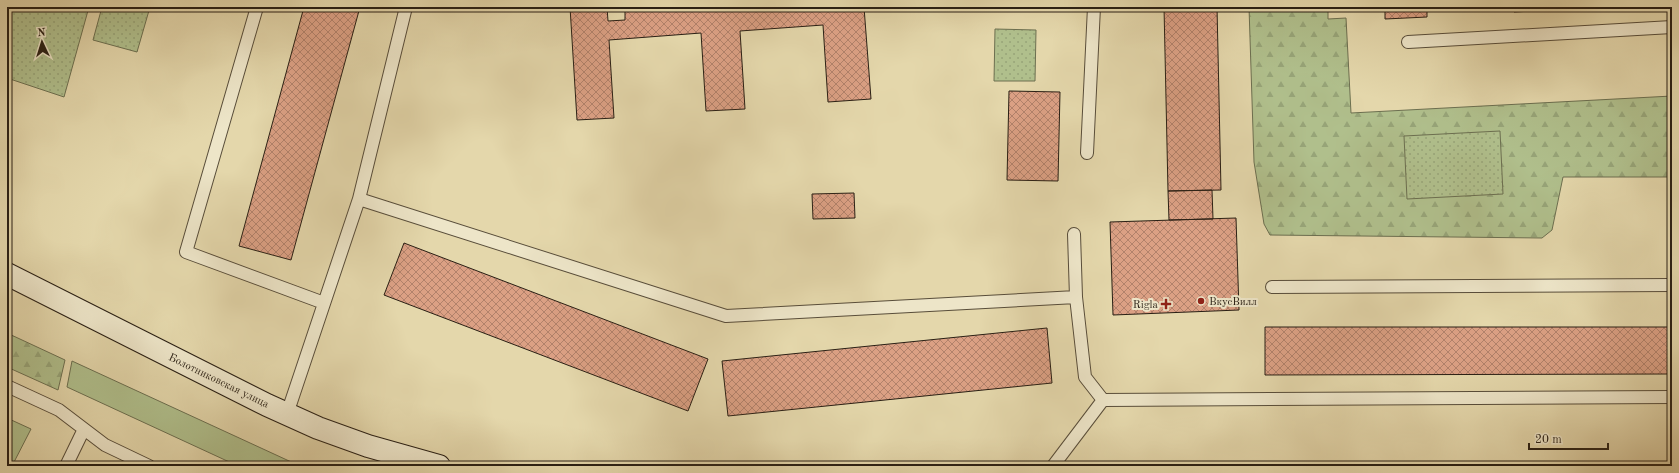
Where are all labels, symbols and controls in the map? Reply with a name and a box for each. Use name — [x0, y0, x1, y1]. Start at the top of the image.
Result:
north arrow — [22, 22, 62, 62]
text: N — [37, 28, 47, 39]
marker: ВкусВилл — [1196, 296, 1206, 306]
place label: ВкусВилл — [1209, 297, 1257, 308]
marker: Rigla — [1161, 299, 1171, 309]
place label: Rigla — [1133, 300, 1159, 311]
street label: Болотниковская улица — [166, 352, 271, 411]
scale bar — [1529, 425, 1608, 451]
text: 20 m — [1535, 434, 1562, 446]

